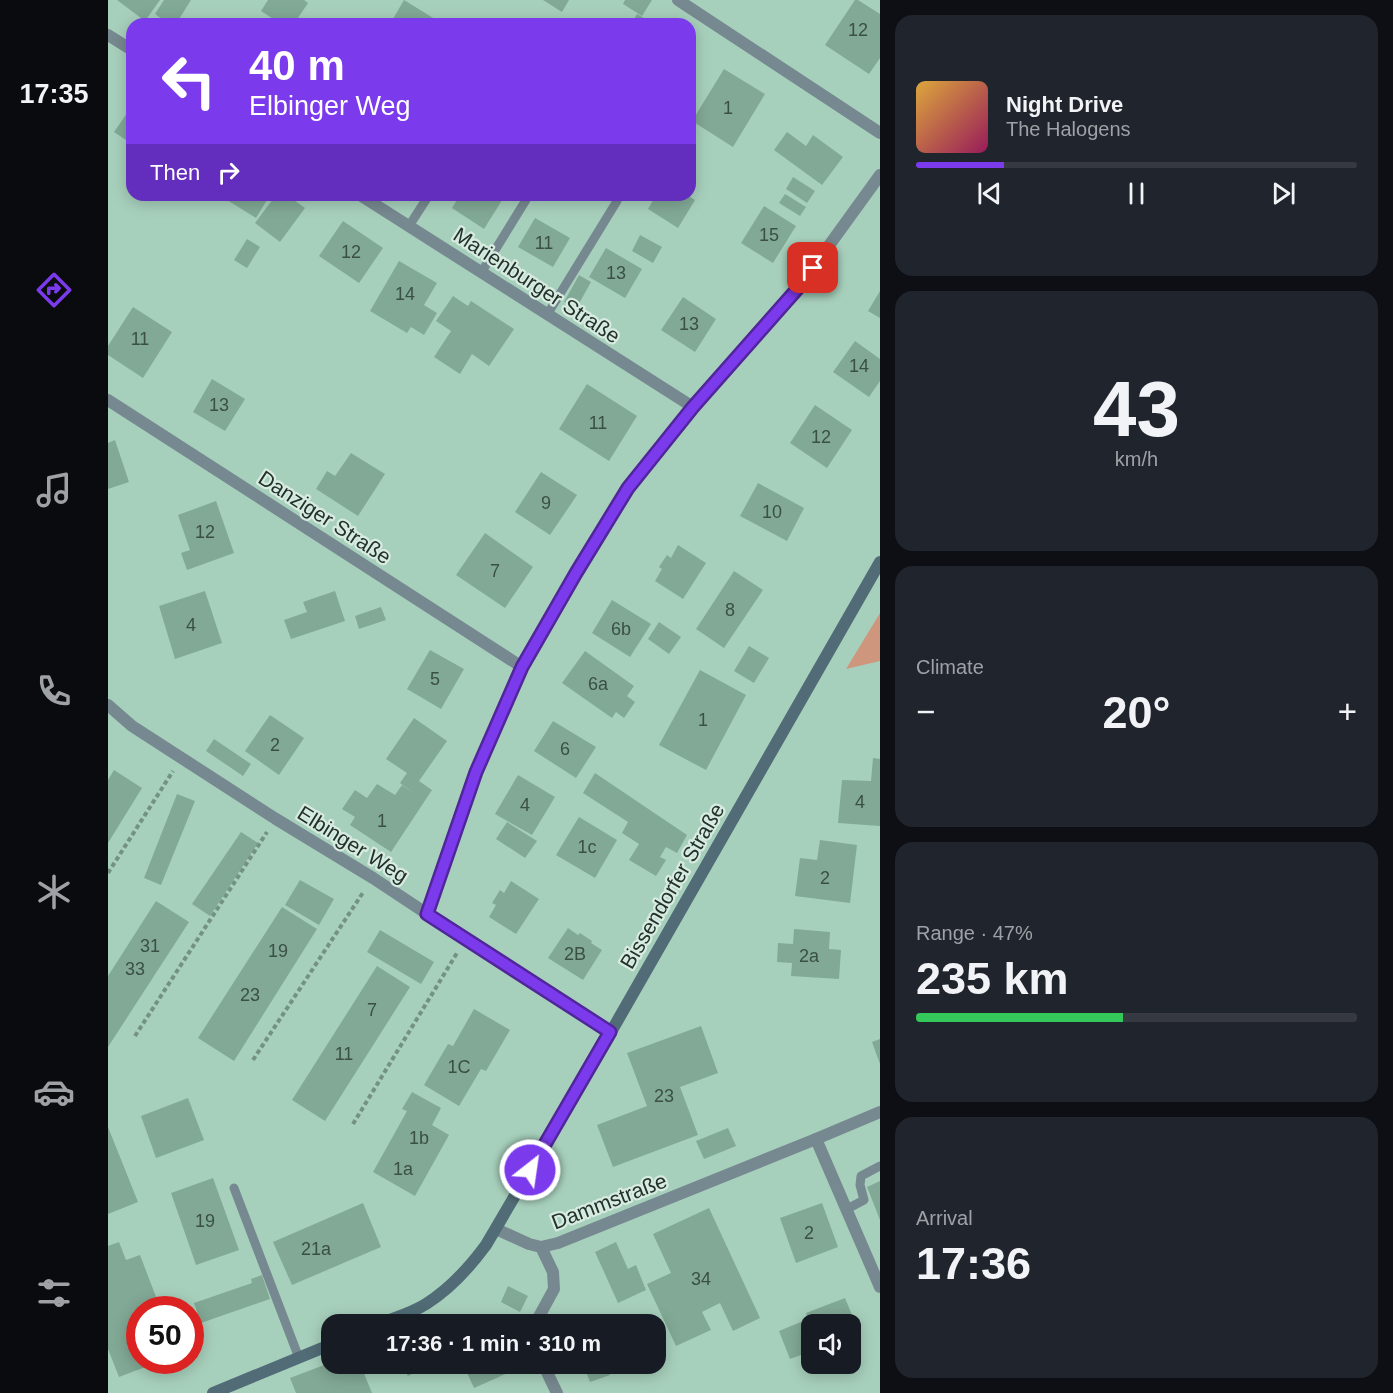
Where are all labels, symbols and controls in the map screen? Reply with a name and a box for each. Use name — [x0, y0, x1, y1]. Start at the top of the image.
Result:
house number: 12 — [848, 20, 868, 40]
icon: left — [150, 42, 228, 120]
text: 40 m — [249, 42, 345, 89]
text: 17:35 — [19, 79, 89, 109]
text: Elbinger Weg — [249, 91, 411, 121]
text: Night Drive — [1006, 92, 1123, 117]
house number: 1 — [723, 98, 733, 118]
text: The Halogens — [1006, 118, 1131, 140]
icon: right — [212, 156, 245, 189]
text: Then — [150, 160, 200, 185]
icon: previous — [973, 177, 1006, 210]
icon: pause — [1120, 177, 1153, 210]
icon: next — [1267, 177, 1300, 210]
street label: Marienburger Straße — [449, 223, 625, 347]
house number: 15 — [759, 225, 779, 245]
house number: 11 — [535, 233, 553, 253]
house number: 12 — [341, 242, 361, 262]
pin — [787, 242, 838, 293]
icon: arrive — [796, 251, 829, 284]
house number: 13 — [606, 263, 626, 283]
icon: directions — [33, 269, 75, 311]
house number: 14 — [395, 284, 415, 304]
house number: 13 — [679, 314, 699, 334]
house number: 11 — [131, 329, 149, 349]
house number: 14 — [849, 356, 869, 376]
text: 43 — [1093, 365, 1180, 453]
house number: 13 — [209, 395, 229, 415]
house number: 11 — [589, 413, 607, 433]
house number: 12 — [811, 427, 831, 447]
text: km/h — [1115, 448, 1158, 470]
street label: Danziger Straße — [255, 466, 395, 568]
icon: music — [33, 469, 75, 511]
house number: 9 — [541, 493, 551, 513]
house number: 10 — [762, 502, 782, 522]
house number: 12 — [195, 522, 215, 542]
house number: 7 — [490, 561, 500, 581]
house number: 8 — [725, 600, 735, 620]
house number: 4 — [186, 615, 196, 635]
house number: 6b — [611, 619, 631, 639]
text: Climate — [916, 656, 984, 678]
house number: 5 — [430, 669, 440, 689]
icon: phone — [33, 670, 75, 712]
house number: 6a — [588, 674, 609, 694]
text: 20° — [1102, 687, 1171, 738]
text: − — [916, 693, 935, 730]
text: + — [1338, 693, 1357, 730]
house number: 1 — [698, 710, 708, 730]
house number: 2 — [270, 735, 280, 755]
house number: 6 — [560, 739, 570, 759]
house number: 4 — [855, 792, 865, 812]
house number: 4 — [520, 795, 530, 815]
street label: Bissendorfer Straße — [615, 799, 729, 973]
street label: Elbinger Weg — [294, 801, 412, 887]
house number: 1 — [377, 811, 387, 831]
house number: 1c — [577, 837, 597, 857]
house number: 2 — [820, 868, 830, 888]
icon: climate — [33, 871, 75, 913]
text: Range · 47% — [916, 922, 1033, 944]
house number: 31 — [140, 936, 160, 956]
house number: 19 — [268, 941, 288, 961]
house number: 2B — [564, 944, 586, 964]
house number: 2a — [799, 946, 820, 966]
text: 235 km — [916, 953, 1069, 1004]
house number: 33 — [125, 959, 145, 979]
house number: 23 — [240, 985, 260, 1005]
house number: 7 — [367, 1000, 377, 1020]
house number: 11 — [335, 1044, 353, 1064]
house number: 1C — [447, 1057, 471, 1077]
icon: car — [33, 1071, 75, 1113]
house number: 23 — [654, 1086, 674, 1106]
house number: 1b — [409, 1128, 429, 1148]
position arrow — [498, 1138, 562, 1202]
house number: 1a — [393, 1159, 414, 1179]
street label: Dammstraße — [548, 1169, 670, 1233]
text: Arrival — [916, 1207, 973, 1229]
house number: 19 — [195, 1211, 215, 1231]
house number: 2 — [804, 1223, 814, 1243]
text: 17:36 — [916, 1238, 1031, 1289]
house number: 21a — [301, 1239, 332, 1259]
house number: 34 — [691, 1269, 711, 1289]
icon: filters — [33, 1272, 75, 1314]
speed limit sign: 50 — [126, 1296, 204, 1374]
map controls — [801, 1314, 861, 1374]
button: sound — [801, 1314, 861, 1374]
text: 17:36 · 1 min · 310 m — [386, 1331, 601, 1356]

